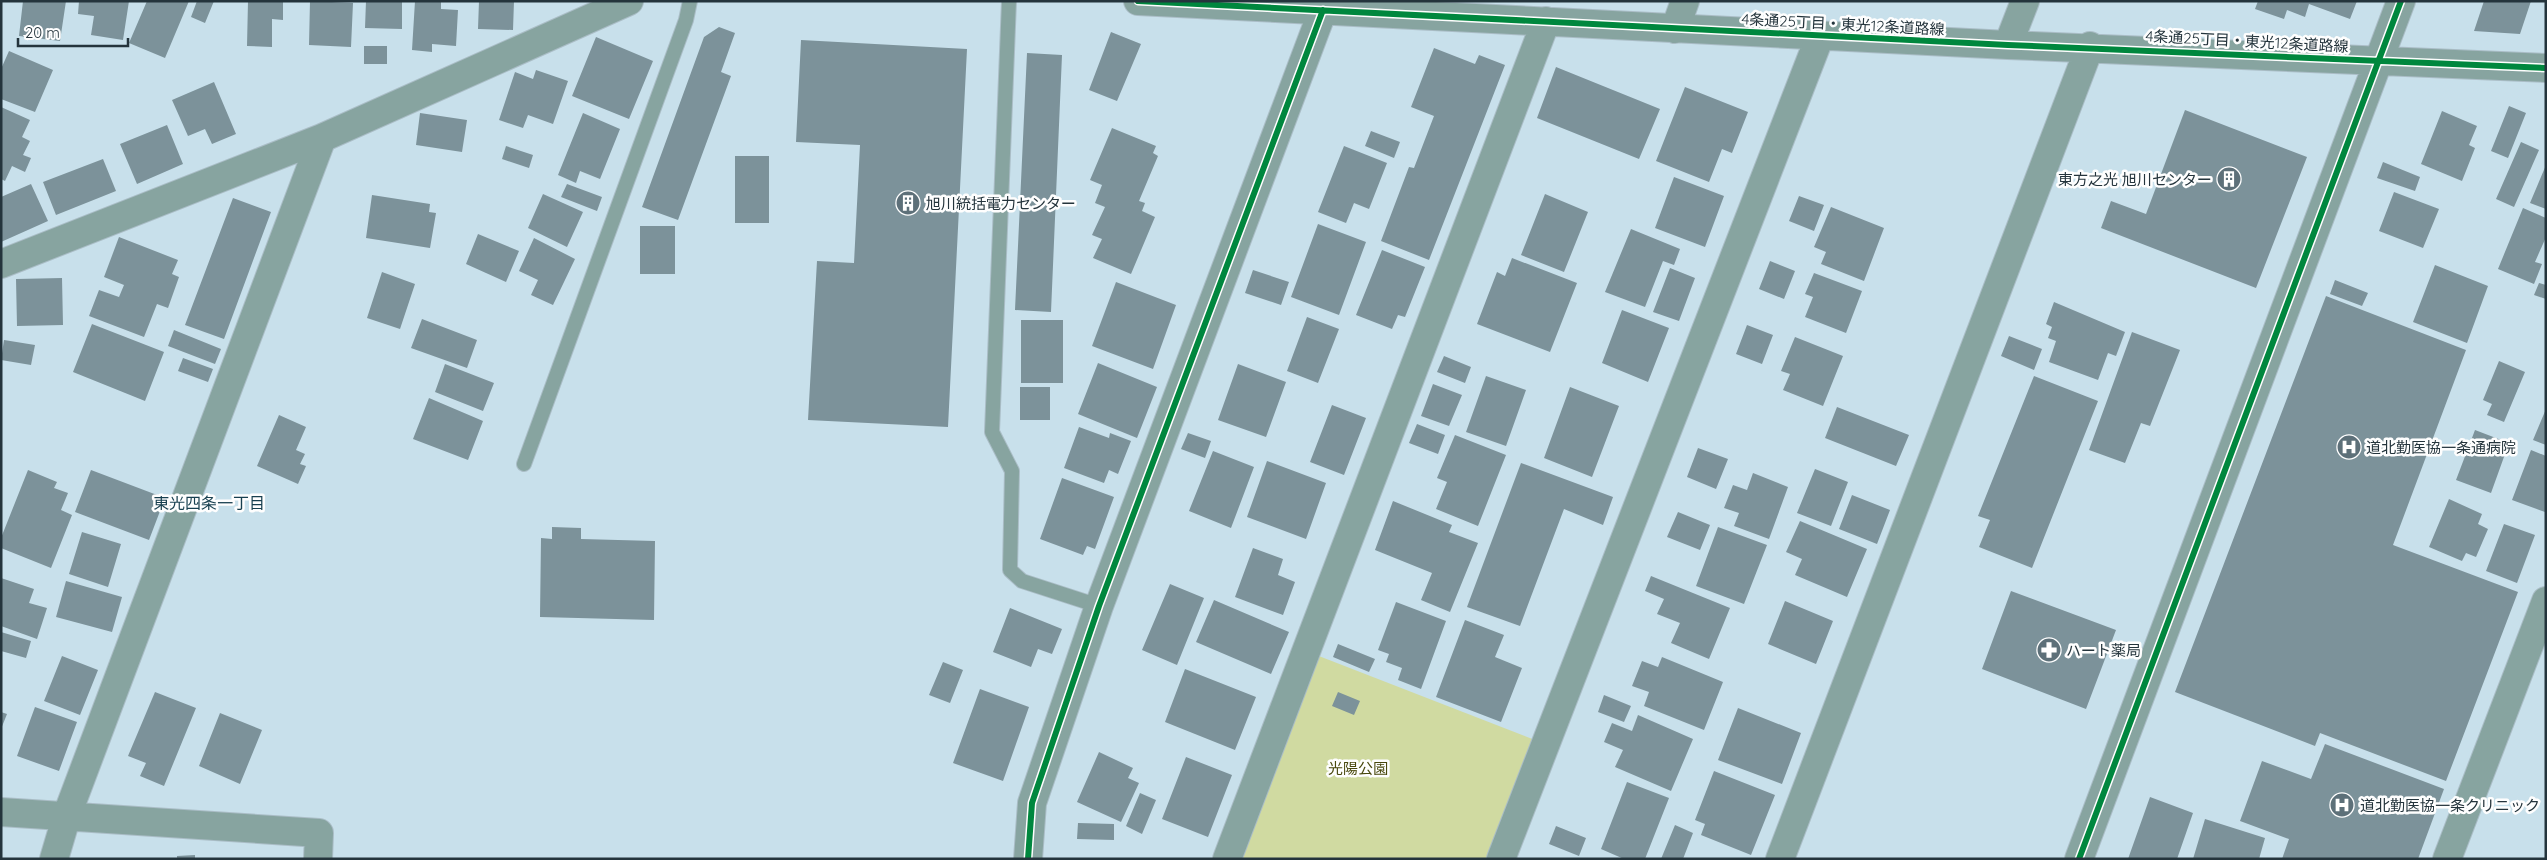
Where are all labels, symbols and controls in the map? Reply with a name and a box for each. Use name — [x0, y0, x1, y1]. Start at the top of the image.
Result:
street label: 4条通25丁目・東光12条道路線 — [1741, 9, 1945, 39]
scale bar — [18, 15, 128, 47]
text: 20 m — [25, 23, 60, 42]
street label: 4条通25丁目・東光12条道路線 — [2145, 26, 2349, 56]
building icon: 東方之光 旭川センター — [2216, 166, 2242, 192]
place label: 東方之光 旭川センター — [2058, 170, 2212, 189]
building icon: 旭川統括電力センター — [895, 190, 921, 216]
place label: 旭川統括電力センター — [926, 194, 1076, 213]
hospital icon: 道北勤医協一条通病院 — [2336, 434, 2362, 460]
place label: 道北勤医協一条通病院 — [2366, 438, 2516, 457]
district label: 東光四条一丁目 — [153, 493, 265, 513]
pharmacy icon: ハート薬局 — [2036, 637, 2062, 663]
place label: ハート薬局 — [2066, 641, 2141, 660]
park label: 光陽公園 — [1328, 759, 1388, 778]
hospital icon: 道北勤医協一条クリニック — [2329, 792, 2355, 818]
place label: 道北勤医協一条クリニック — [2360, 796, 2540, 815]

